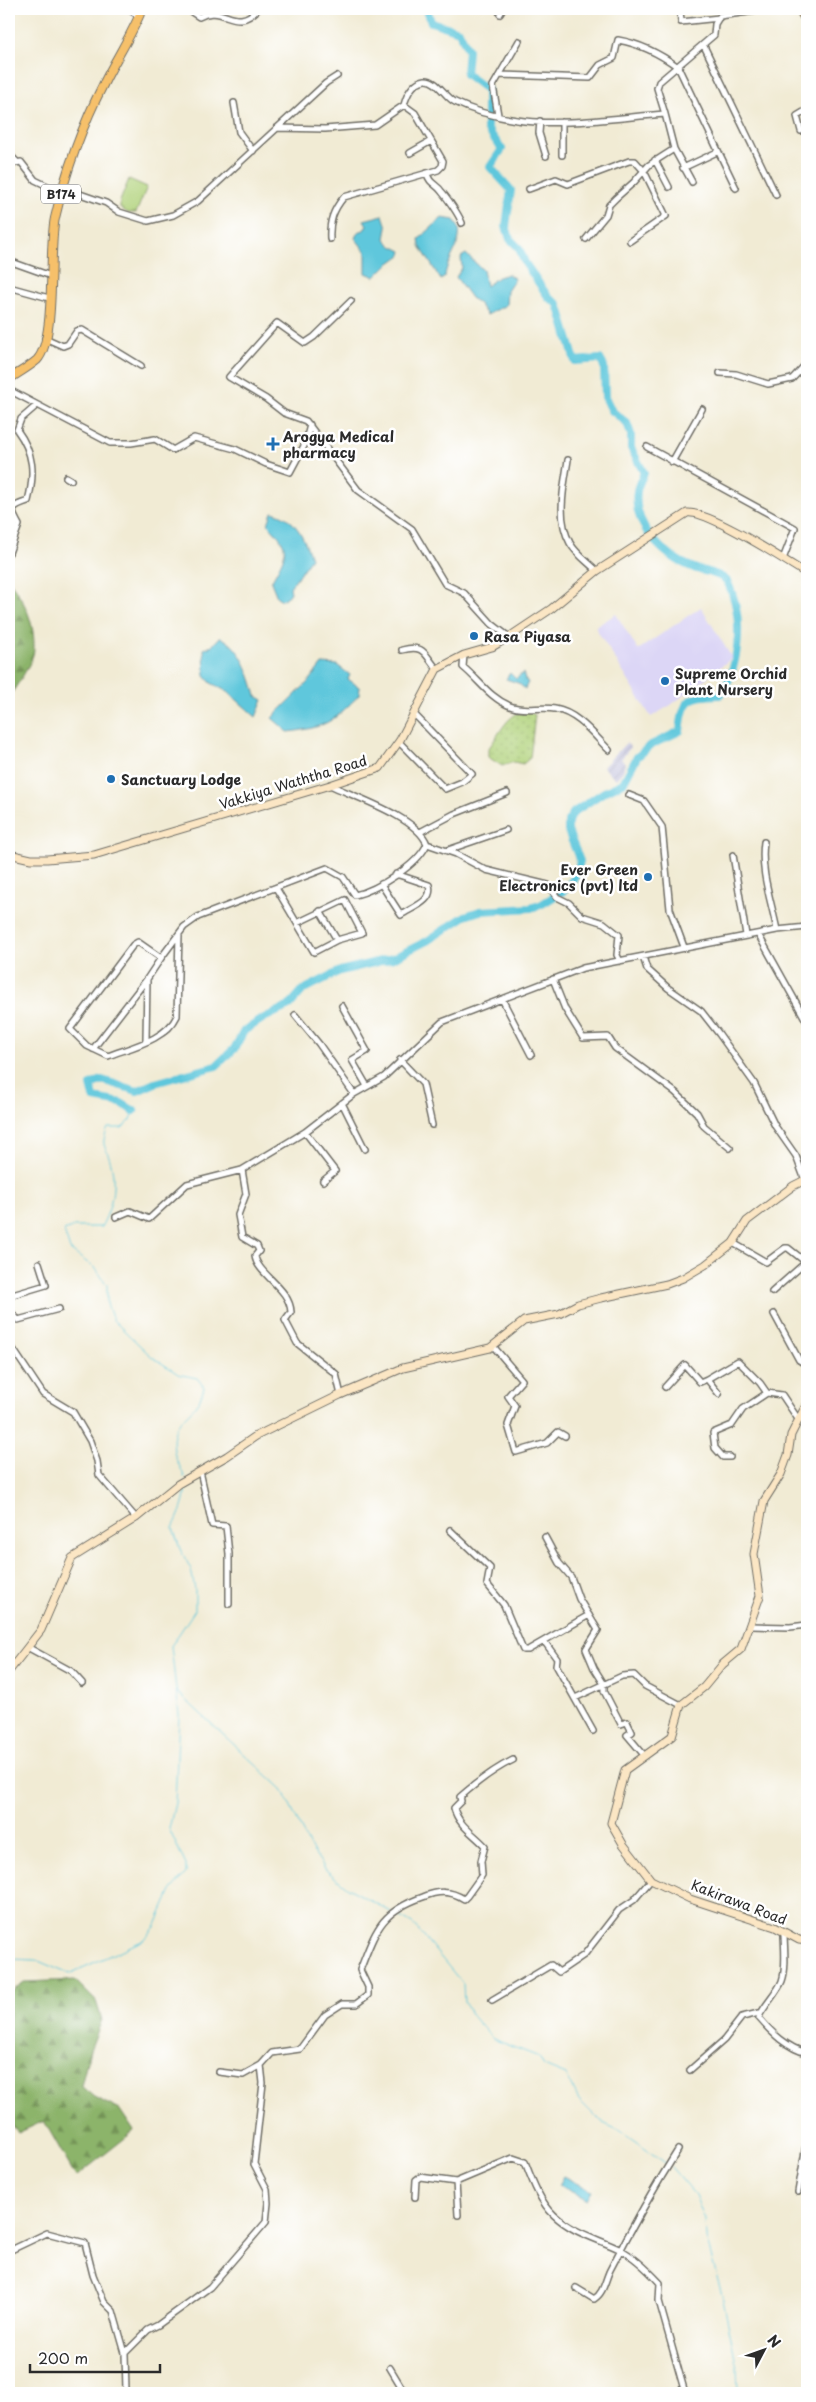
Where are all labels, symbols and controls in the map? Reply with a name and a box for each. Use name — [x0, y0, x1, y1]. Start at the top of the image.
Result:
road number: B174 — [41, 184, 81, 203]
place label: Arogya Medical pharmacy — [282, 426, 394, 463]
marker: Arogya Medical pharmacy — [267, 438, 279, 450]
place label: Rasa Piyasa — [484, 626, 571, 647]
marker: Rasa Piyasa — [468, 630, 480, 642]
place label: Supreme Orchid Plant Nursery — [675, 663, 787, 700]
marker: Supreme Orchid Plant Nursery — [659, 675, 671, 687]
street label: Vakkiya Waththa Road — [217, 750, 369, 814]
place label: Sanctuary Lodge — [121, 769, 241, 790]
marker: Sanctuary Lodge — [105, 773, 117, 785]
place label: Ever Green Electronics (pvt) ltd — [499, 859, 638, 896]
marker: Ever Green Electronics (pvt) ltd — [642, 871, 654, 883]
street label: Kakirawa Road — [688, 1874, 790, 1930]
north arrow — [738, 2324, 788, 2374]
text: N — [763, 2330, 786, 2352]
scale bar — [30, 2342, 160, 2374]
text: 200 m — [38, 2346, 88, 2369]

